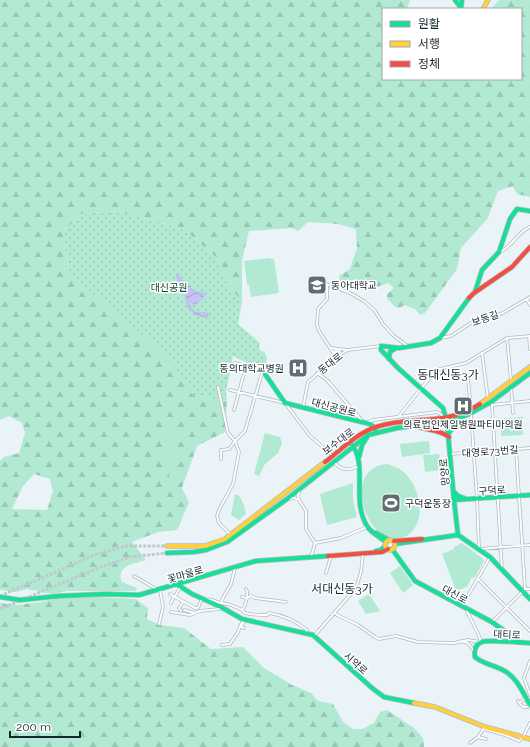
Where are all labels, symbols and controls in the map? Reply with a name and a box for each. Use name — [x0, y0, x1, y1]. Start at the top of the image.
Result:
legend — [382, 8, 522, 80]
text: 원활 — [418, 17, 440, 31]
text: 서행 — [418, 37, 440, 51]
text: 정체 — [418, 57, 440, 71]
school or university icon: 동아대학교 — [306, 274, 328, 296]
place label: 동아대학교 — [331, 280, 377, 291]
park label: 대신공원 — [151, 282, 187, 293]
street label: 보동길 — [470, 309, 500, 328]
street label: 동대로 — [316, 351, 345, 376]
hospital icon: 동의대학교병원 — [287, 357, 309, 379]
place label: 동의대학교병원 — [220, 363, 284, 374]
district label: 동대신동3가 — [417, 368, 479, 382]
hospital icon: 의료법인제일병원파티마의원 — [452, 395, 474, 417]
street label: 대신공원로 — [310, 396, 358, 419]
place label: 의료법인제일병원파티마의원 — [403, 419, 523, 430]
street label: 보수대로 — [320, 426, 356, 457]
street label: 대영로73번길 — [461, 444, 519, 459]
street label: 망양로 — [438, 458, 451, 486]
street label: 구덕로 — [478, 484, 506, 497]
sports icon: 구덕운동장 — [380, 492, 402, 514]
place label: 구덕운동장 — [405, 498, 451, 509]
street label: 꽃마을로 — [166, 564, 204, 585]
district label: 서대신동3가 — [311, 582, 373, 596]
street label: 대신로 — [440, 583, 470, 606]
street label: 대티로 — [493, 629, 521, 640]
street label: 시약로 — [342, 650, 370, 677]
scale bar — [10, 713, 80, 739]
text: 200 m — [16, 720, 51, 734]

